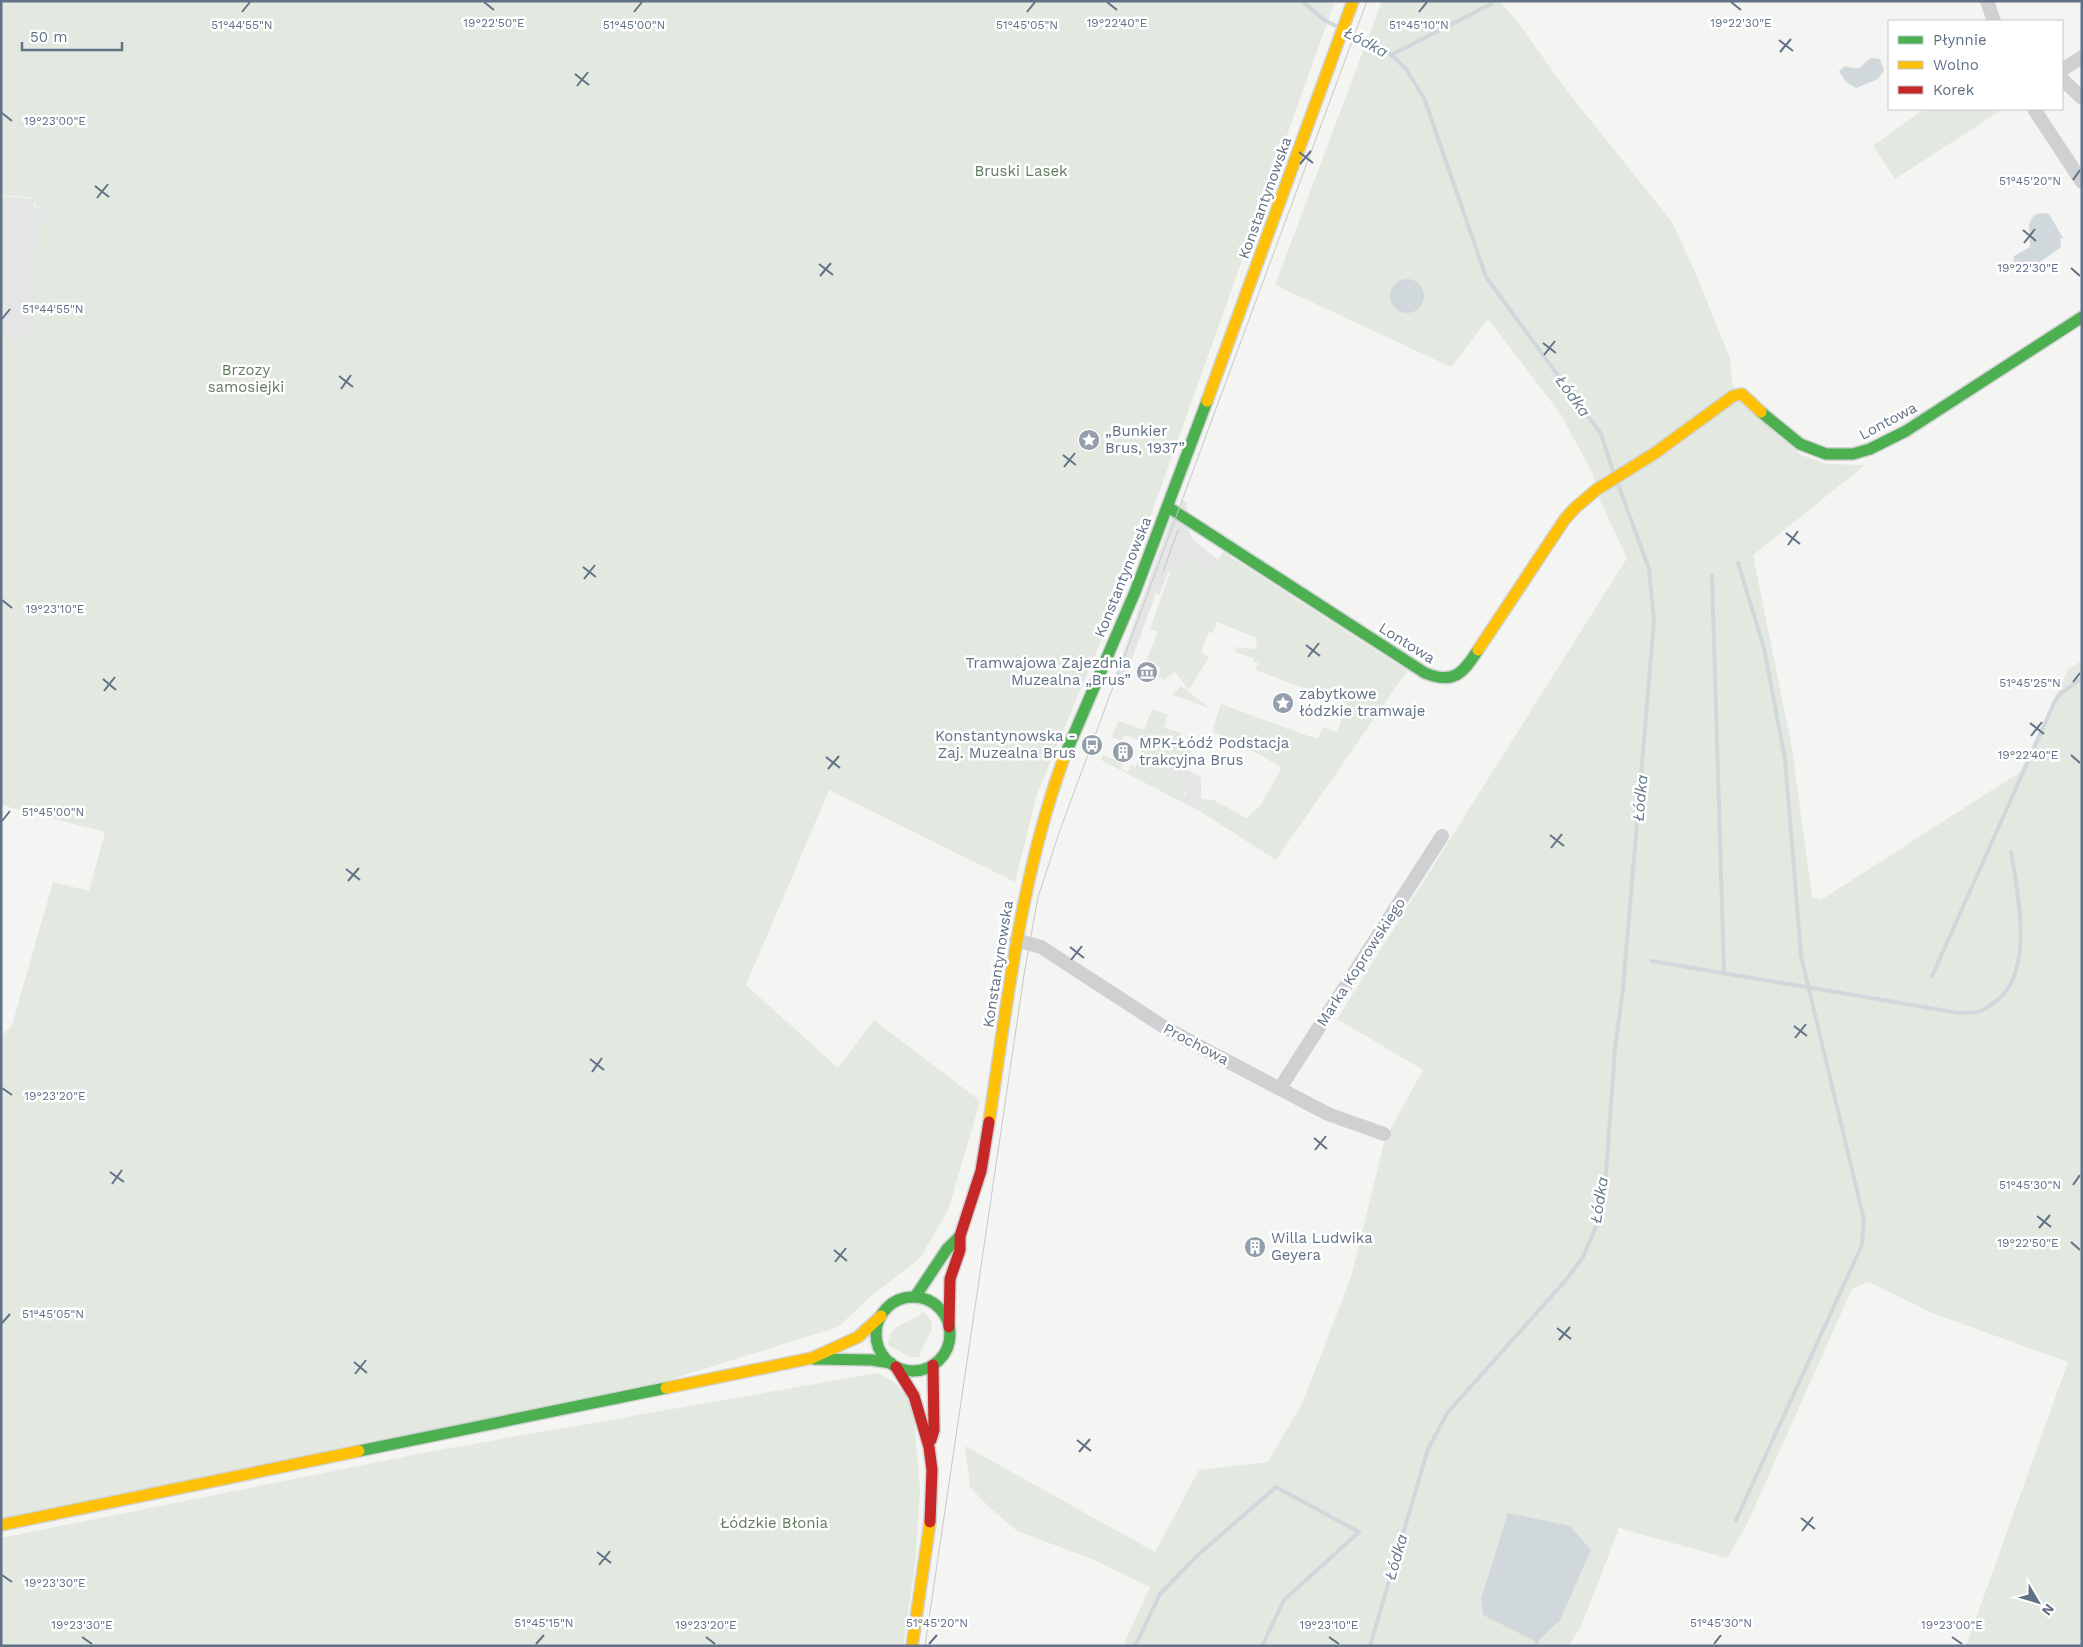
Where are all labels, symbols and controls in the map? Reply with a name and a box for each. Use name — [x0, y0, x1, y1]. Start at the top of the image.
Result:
text: 19°22'50"E — [463, 16, 525, 30]
text: 19°22'40"E — [1087, 16, 1148, 30]
text: 19°22'30"E — [1710, 16, 1772, 30]
text: 51°44'55"N — [211, 18, 273, 32]
text: 51°45'00"N — [603, 18, 665, 32]
text: 51°45'05"N — [996, 18, 1058, 32]
text: 51°45'10"N — [1389, 18, 1449, 32]
scale bar — [22, 20, 122, 52]
legend — [1888, 20, 2063, 110]
water label: Łódka — [1341, 23, 1391, 61]
text: 50 m — [30, 28, 67, 46]
text: Płynnie — [1933, 31, 1987, 49]
text: Wolno — [1933, 56, 1979, 74]
text: Korek — [1933, 81, 1975, 99]
text: 19°23'00"E — [24, 114, 86, 128]
street label: Konstantynowska — [1235, 134, 1296, 261]
park label: Bruski Lasek — [974, 162, 1068, 180]
text: 51°45'20"N — [1999, 174, 2061, 188]
text: 19°22'30"E — [1997, 261, 2059, 275]
text: 51°44'55"N — [22, 302, 84, 316]
park label: Brzozy samosiejki — [208, 361, 284, 396]
water label: Łódka — [1552, 371, 1595, 421]
street label: Lontowa — [1856, 398, 1920, 444]
place label: „Bunkier Brus, 1937” — [1105, 422, 1185, 457]
place icon: „Bunkier Brus, 1937” — [1077, 428, 1101, 452]
street label: Konstantynowska — [1091, 514, 1156, 640]
text: 19°23'10"E — [25, 602, 85, 616]
street label: Lontowa — [1376, 619, 1439, 668]
place label: Tramwajowa Zajezdnia Muzealna „Brus” — [966, 654, 1132, 689]
museum icon: Tramwajowa Zajezdnia Muzealna „Brus” — [1135, 660, 1159, 684]
text: 51°45'25"N — [1999, 676, 2061, 690]
place label: zabytkowe łódzkie tramwaje — [1299, 685, 1425, 720]
place icon: zabytkowe łódzkie tramwaje — [1271, 691, 1295, 715]
place label: Konstantynowska - Zaj. Muzealna Brus — [935, 727, 1076, 762]
bus stop icon: Konstantynowska - Zaj. Muzealna Brus — [1080, 733, 1104, 757]
place label: MPK-Łódź Podstacja trakcyjna Brus — [1139, 734, 1290, 769]
building icon: MPK-Łódź Podstacja trakcyjna Brus — [1111, 740, 1135, 764]
text: 19°22'40"E — [1998, 748, 2059, 762]
water label: Łódka — [1628, 774, 1652, 822]
text: 51°45'00"N — [22, 805, 84, 819]
street label: Marka Koprowskiego — [1313, 894, 1409, 1030]
street label: Konstantynowska — [979, 899, 1017, 1029]
street label: Prochowa — [1160, 1019, 1232, 1069]
text: 19°23'20"E — [24, 1089, 86, 1103]
water label: Łódka — [1586, 1175, 1612, 1225]
text: 51°45'30"N — [1999, 1178, 2061, 1192]
place label: Willa Ludwika Geyera — [1271, 1229, 1373, 1264]
building icon: Willa Ludwika Geyera — [1243, 1235, 1267, 1259]
text: 19°22'50"E — [1997, 1236, 2059, 1250]
text: 51°45'05"N — [22, 1307, 84, 1321]
park label: Łódzkie Błonia — [720, 1514, 829, 1532]
water label: Łódka — [1380, 1532, 1412, 1582]
text: 19°23'30"E — [24, 1576, 86, 1590]
north arrow — [2013, 1577, 2063, 1627]
text: N — [2039, 1601, 2058, 1619]
text: 51°45'15"N — [514, 1616, 574, 1630]
text: 51°45'20"N — [906, 1616, 968, 1630]
text: 51°45'30"N — [1690, 1616, 1752, 1630]
text: 19°23'30"E — [51, 1618, 113, 1632]
text: 19°23'20"E — [675, 1618, 737, 1632]
text: 19°23'10"E — [1299, 1618, 1359, 1632]
text: 19°23'00"E — [1921, 1618, 1983, 1632]

